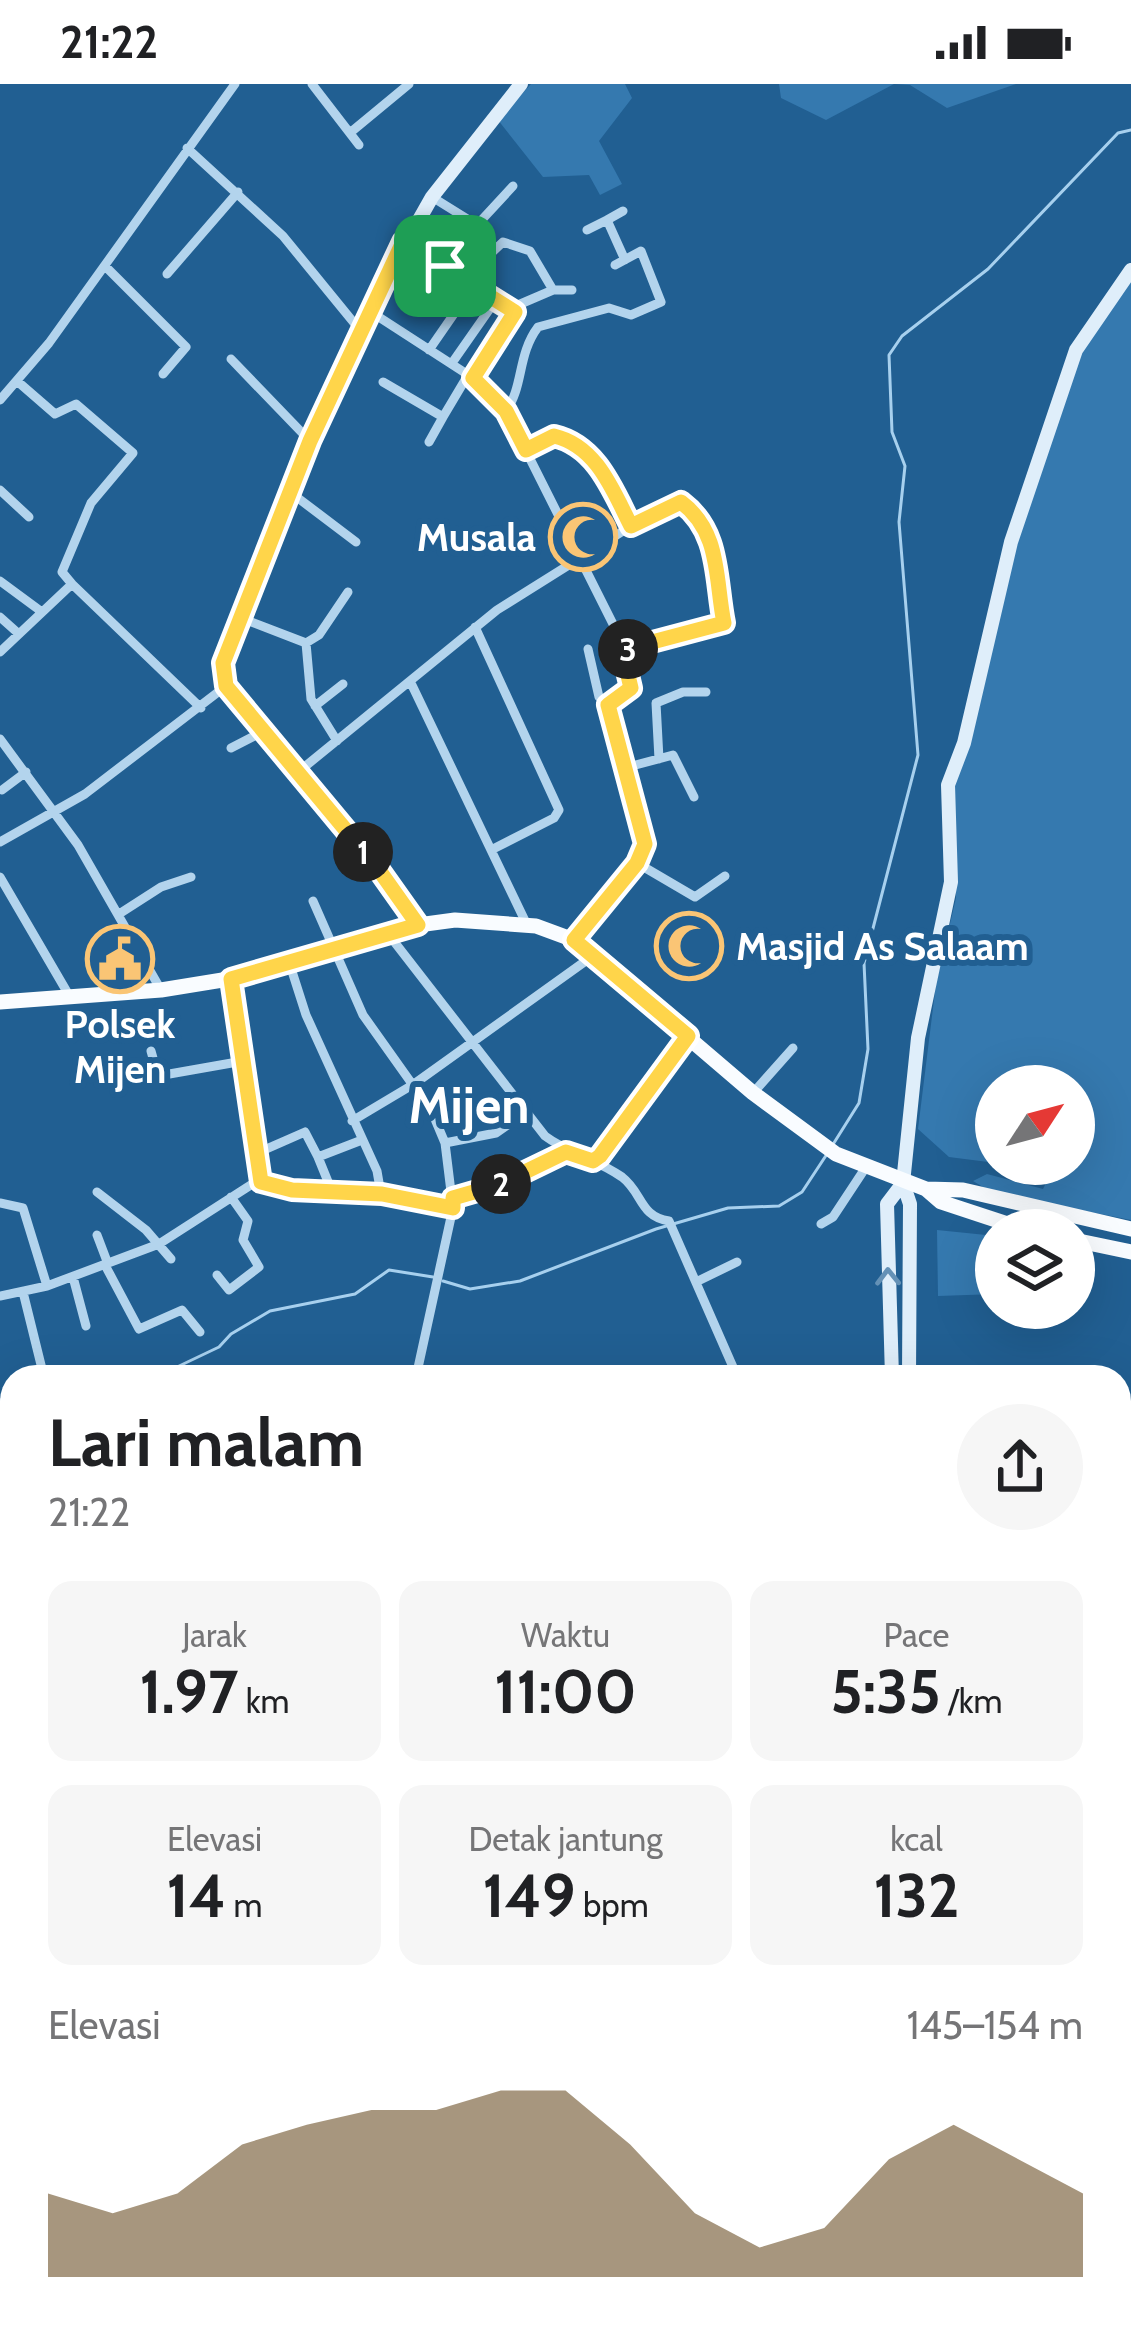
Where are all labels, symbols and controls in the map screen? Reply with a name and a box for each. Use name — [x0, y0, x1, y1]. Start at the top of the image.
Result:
text: 21:22 — [60, 15, 158, 69]
pin — [394, 215, 496, 317]
icon: arrive — [412, 233, 478, 299]
mosque icon: Musala — [548, 502, 618, 572]
place label: Musala — [417, 513, 536, 561]
pin: 3 — [598, 619, 658, 679]
text: 3 — [619, 629, 637, 669]
pin: 1 — [333, 822, 393, 882]
text: 1 — [357, 832, 369, 872]
mosque icon: Masjid As Salaam — [654, 911, 724, 981]
place label: Masjid As Salaam — [736, 922, 1029, 970]
public building icon: Polsek Mijen — [85, 924, 155, 994]
place label: Polsek Mijen — [65, 1000, 175, 1093]
north arrow — [975, 1065, 1095, 1185]
map controls — [975, 1065, 1095, 1329]
district label: Mijen — [409, 1074, 529, 1136]
pin: 2 — [471, 1154, 531, 1214]
text: 2 — [492, 1164, 510, 1204]
button: layers — [975, 1209, 1095, 1329]
one-way arrow — [876, 1267, 902, 1286]
text: Lari malam — [48, 1402, 364, 1483]
button: share — [957, 1404, 1083, 1530]
text: 21:22 — [48, 1488, 130, 1536]
text: Jarak — [182, 1615, 247, 1655]
text: Waktu — [521, 1615, 610, 1655]
text: Pace — [884, 1615, 949, 1655]
text: 1.97 — [139, 1655, 238, 1728]
text: 11:00 — [494, 1655, 637, 1728]
text: 5:35 — [831, 1655, 941, 1728]
text: km — [238, 1681, 290, 1721]
text: /km — [941, 1681, 1002, 1721]
text: Elevasi — [167, 1819, 262, 1859]
text: Detak jantung — [468, 1819, 663, 1859]
text: kcal — [890, 1819, 943, 1859]
text: 14 — [167, 1859, 226, 1932]
text: 149 — [482, 1859, 576, 1932]
text: 132 — [873, 1859, 960, 1932]
text: m — [226, 1885, 262, 1925]
text: bpm — [576, 1885, 649, 1925]
text: Elevasi — [48, 2001, 161, 2049]
text: 145–154 m — [907, 2001, 1083, 2049]

